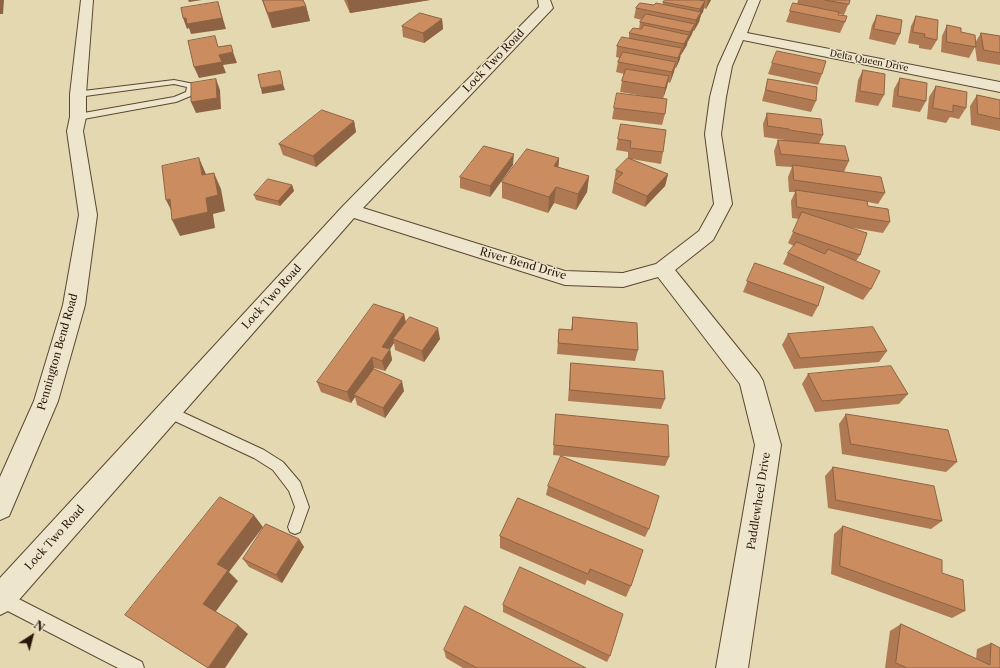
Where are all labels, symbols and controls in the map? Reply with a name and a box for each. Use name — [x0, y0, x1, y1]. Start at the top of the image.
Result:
street label: Lock Two Road — [461, 27, 527, 95]
street label: Delta Queen Drive — [829, 48, 909, 74]
street label: River Bend Drive — [478, 245, 568, 283]
street label: Lock Two Road — [239, 262, 305, 332]
street label: Pennington Bend Road — [35, 292, 81, 412]
street label: Paddlewheel Drive — [745, 451, 773, 551]
street label: Lock Two Road — [22, 503, 88, 573]
north arrow — [12, 616, 52, 656]
text: N — [31, 618, 47, 635]

